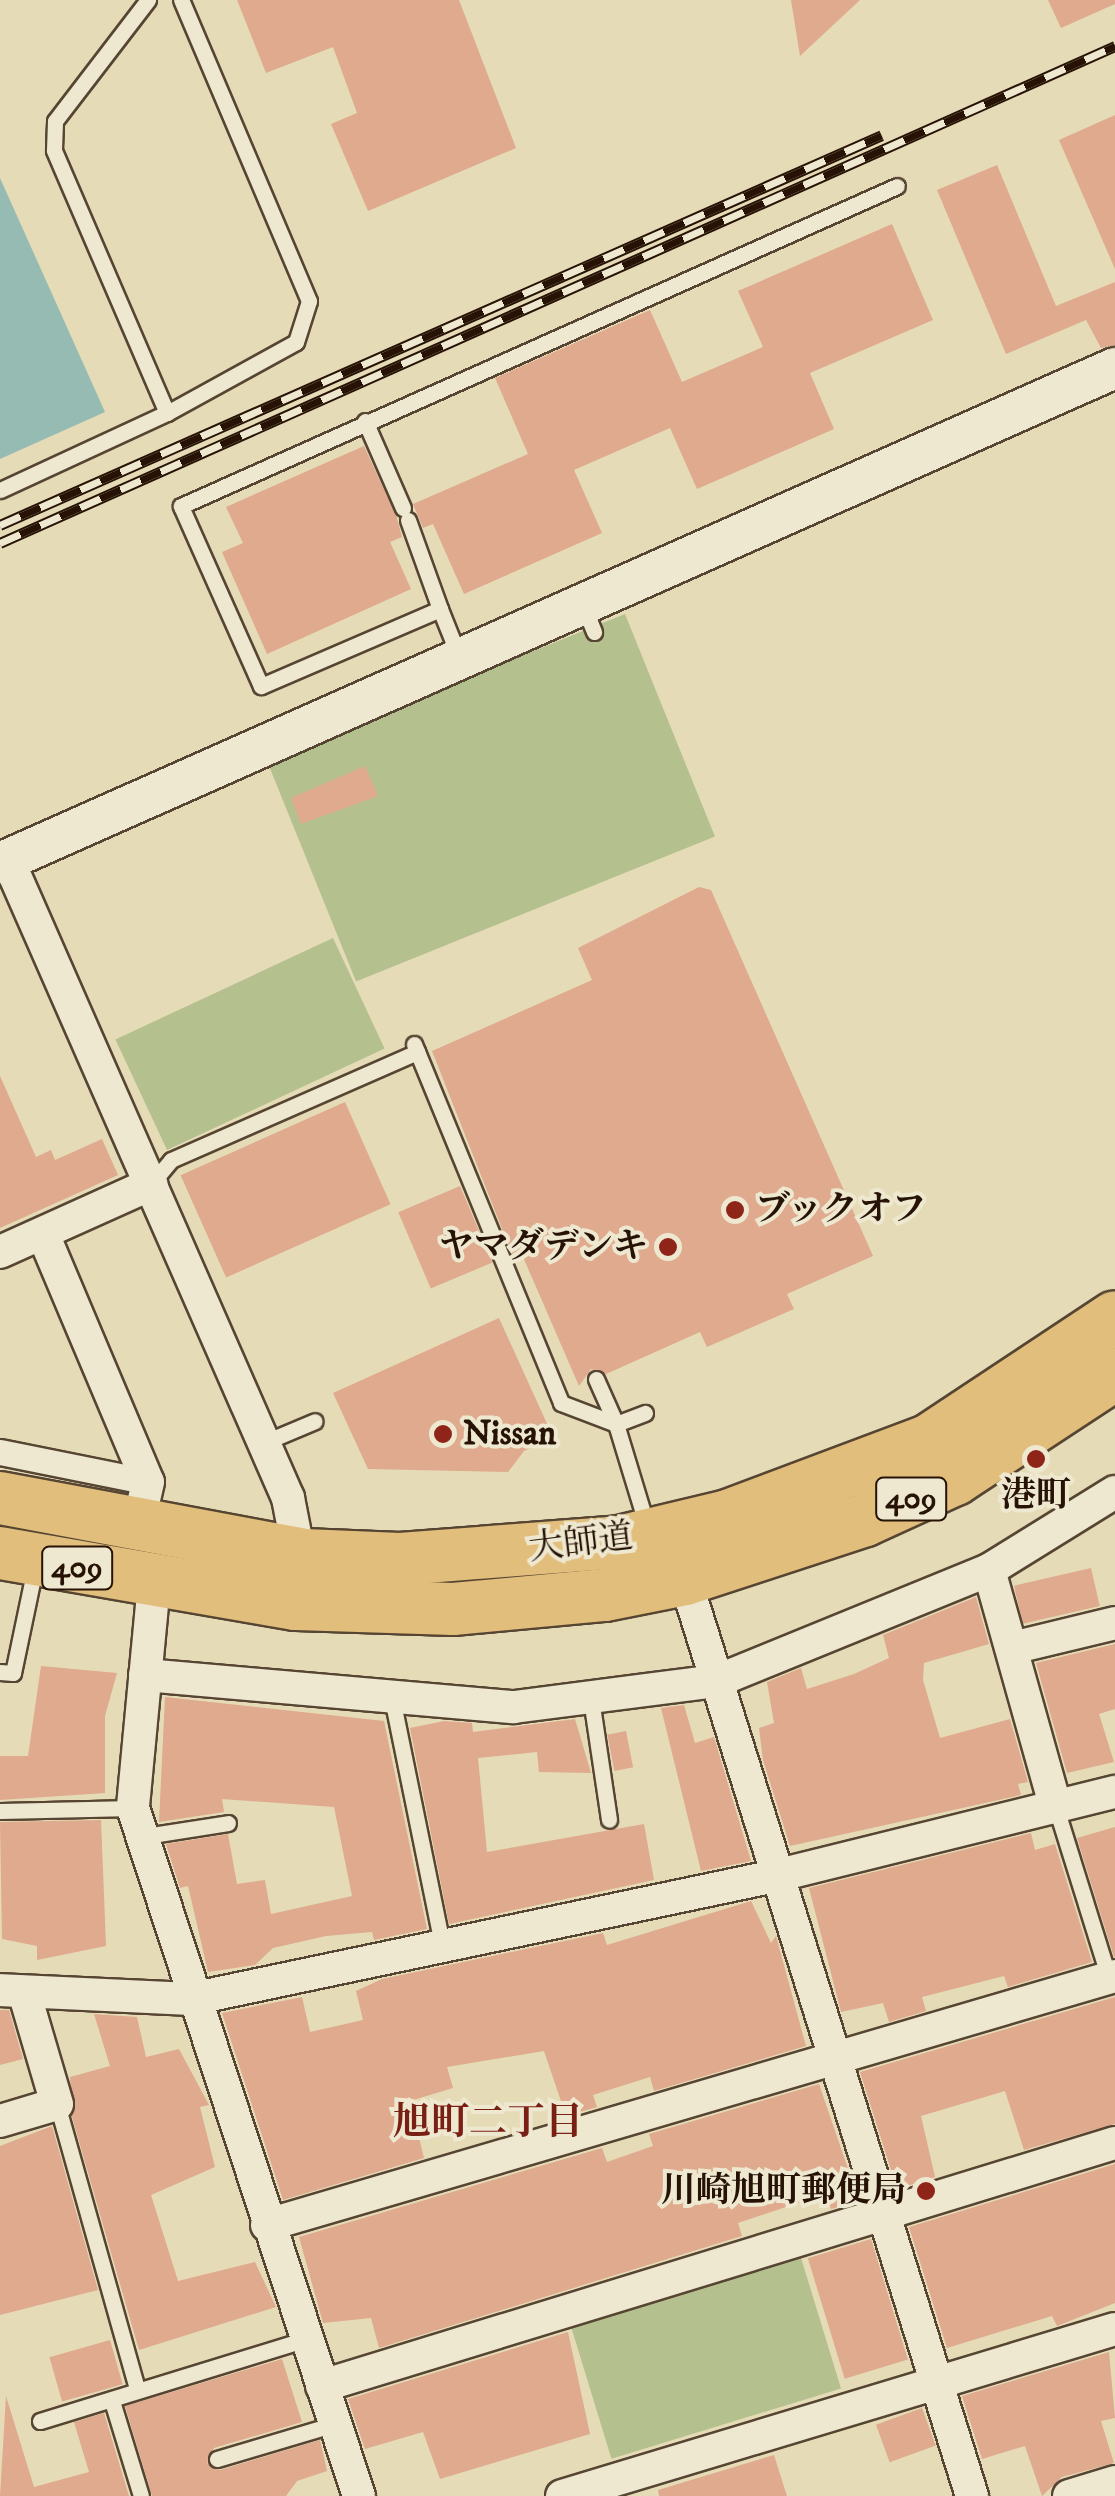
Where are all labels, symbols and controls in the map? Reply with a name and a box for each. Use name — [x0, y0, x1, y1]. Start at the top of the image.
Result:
place label: ブックオフ — [755, 1189, 930, 1231]
marker: ブックオフ — [724, 1199, 746, 1221]
place label: ヤマダデンキ — [438, 1226, 648, 1268]
marker: ヤマダデンキ — [657, 1236, 679, 1258]
place label: Nissan — [463, 1413, 556, 1455]
marker: Nissan — [432, 1423, 454, 1445]
marker: 港町 — [1025, 1448, 1047, 1470]
road number: 409 — [874, 1472, 948, 1526]
place label: 港町 — [1001, 1475, 1071, 1517]
street label: 大師道 — [526, 1516, 636, 1570]
road number: 409 — [40, 1541, 114, 1595]
district label: 旭町二丁目 — [393, 2101, 583, 2147]
place label: 川崎旭町郵便局 — [661, 2170, 906, 2212]
marker: 川崎旭町郵便局 — [915, 2180, 937, 2202]

